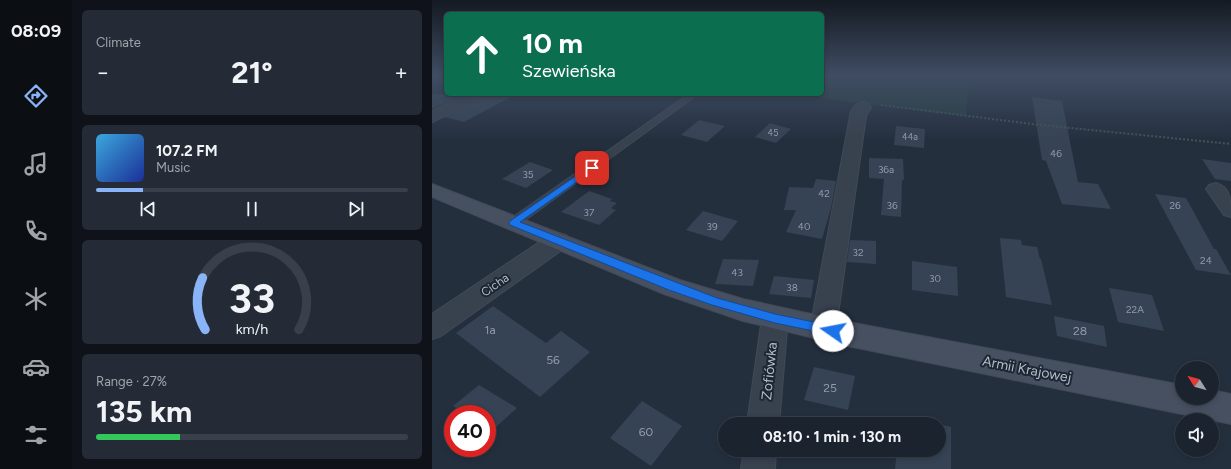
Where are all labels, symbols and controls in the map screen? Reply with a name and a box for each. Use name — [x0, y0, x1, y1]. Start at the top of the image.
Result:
text: 08:09 — [11, 20, 61, 42]
text: 10 m — [522, 26, 583, 60]
icon: ahead — [456, 28, 508, 80]
text: Climate — [96, 35, 141, 50]
text: 21° — [231, 54, 273, 91]
text: − — [96, 59, 110, 86]
text: + — [394, 59, 408, 86]
text: Szewieńska — [522, 60, 616, 82]
icon: directions — [22, 82, 50, 110]
house number: 45 — [768, 127, 778, 138]
house number: 44a — [902, 131, 918, 142]
text: 107.2 FM — [156, 142, 218, 160]
house number: 46 — [1050, 147, 1062, 160]
icon: music — [22, 150, 50, 178]
pin — [575, 151, 609, 185]
icon: arrive — [581, 157, 603, 179]
text: Music — [156, 160, 190, 175]
house number: 36a — [878, 163, 894, 176]
house number: 35 — [522, 168, 534, 181]
house number: 42 — [818, 187, 830, 200]
icon: previous — [137, 198, 159, 220]
icon: pause — [241, 198, 263, 220]
icon: next — [345, 198, 367, 220]
house number: 36 — [886, 199, 898, 212]
house number: 26 — [1169, 199, 1181, 212]
house number: 37 — [584, 206, 595, 219]
icon: phone — [22, 217, 50, 245]
house number: 39 — [706, 220, 718, 233]
house number: 40 — [798, 220, 810, 233]
house number: 32 — [852, 246, 864, 259]
house number: 24 — [1200, 254, 1212, 267]
house number: 43 — [731, 266, 743, 279]
street label: Cicha — [478, 270, 512, 300]
house number: 30 — [929, 272, 941, 285]
text: 33 — [229, 273, 275, 323]
house number: 38 — [786, 281, 798, 294]
icon: climate — [22, 285, 50, 313]
house number: 22A — [1126, 303, 1144, 316]
position arrow — [812, 310, 854, 352]
text: km/h — [236, 319, 268, 337]
house number: 1a — [484, 323, 496, 337]
house number: 28 — [1073, 324, 1087, 338]
street label: Zofiówka — [758, 341, 781, 401]
icon: car — [22, 353, 50, 381]
house number: 56 — [546, 353, 560, 367]
street label: Armii Krajowej — [981, 353, 1073, 386]
north arrow — [1175, 361, 1219, 405]
map controls — [1175, 361, 1219, 457]
text: Range · 27% — [96, 374, 167, 389]
house number: 25 — [823, 381, 837, 395]
text: 135 km — [96, 393, 192, 430]
speed limit sign: 40 — [444, 405, 496, 457]
button: sound — [1175, 413, 1219, 457]
icon: filters — [22, 421, 50, 449]
house number: 60 — [639, 425, 654, 439]
text: 08:10 · 1 min · 130 m — [763, 428, 901, 446]

